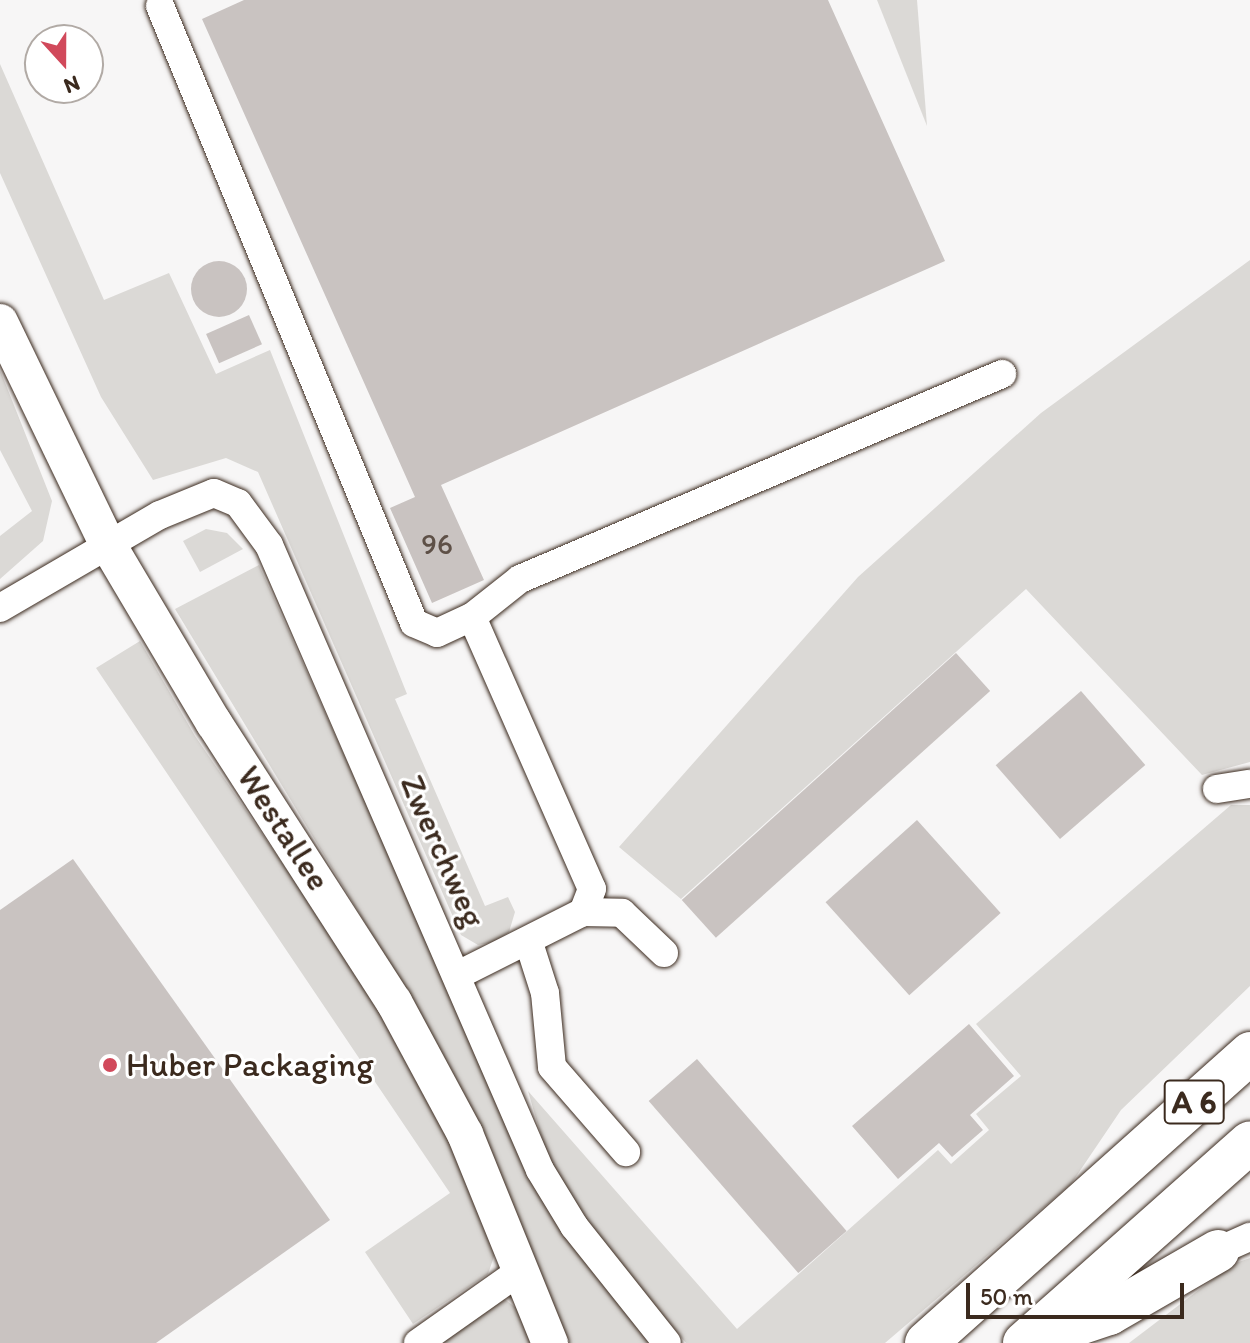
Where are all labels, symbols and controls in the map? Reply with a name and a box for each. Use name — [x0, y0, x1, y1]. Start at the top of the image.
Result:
north arrow — [24, 24, 104, 104]
text: N — [60, 70, 84, 100]
house number: 96 — [421, 526, 453, 562]
street label: Westallee — [229, 758, 339, 898]
street label: Zwerchweg — [391, 769, 495, 933]
place label: Huber Packaging — [126, 1045, 371, 1085]
marker: Huber Packaging — [101, 1056, 119, 1074]
road number: A 6 — [1162, 1074, 1226, 1130]
scale bar — [970, 1267, 1188, 1317]
text: 50 m — [980, 1282, 1033, 1311]

